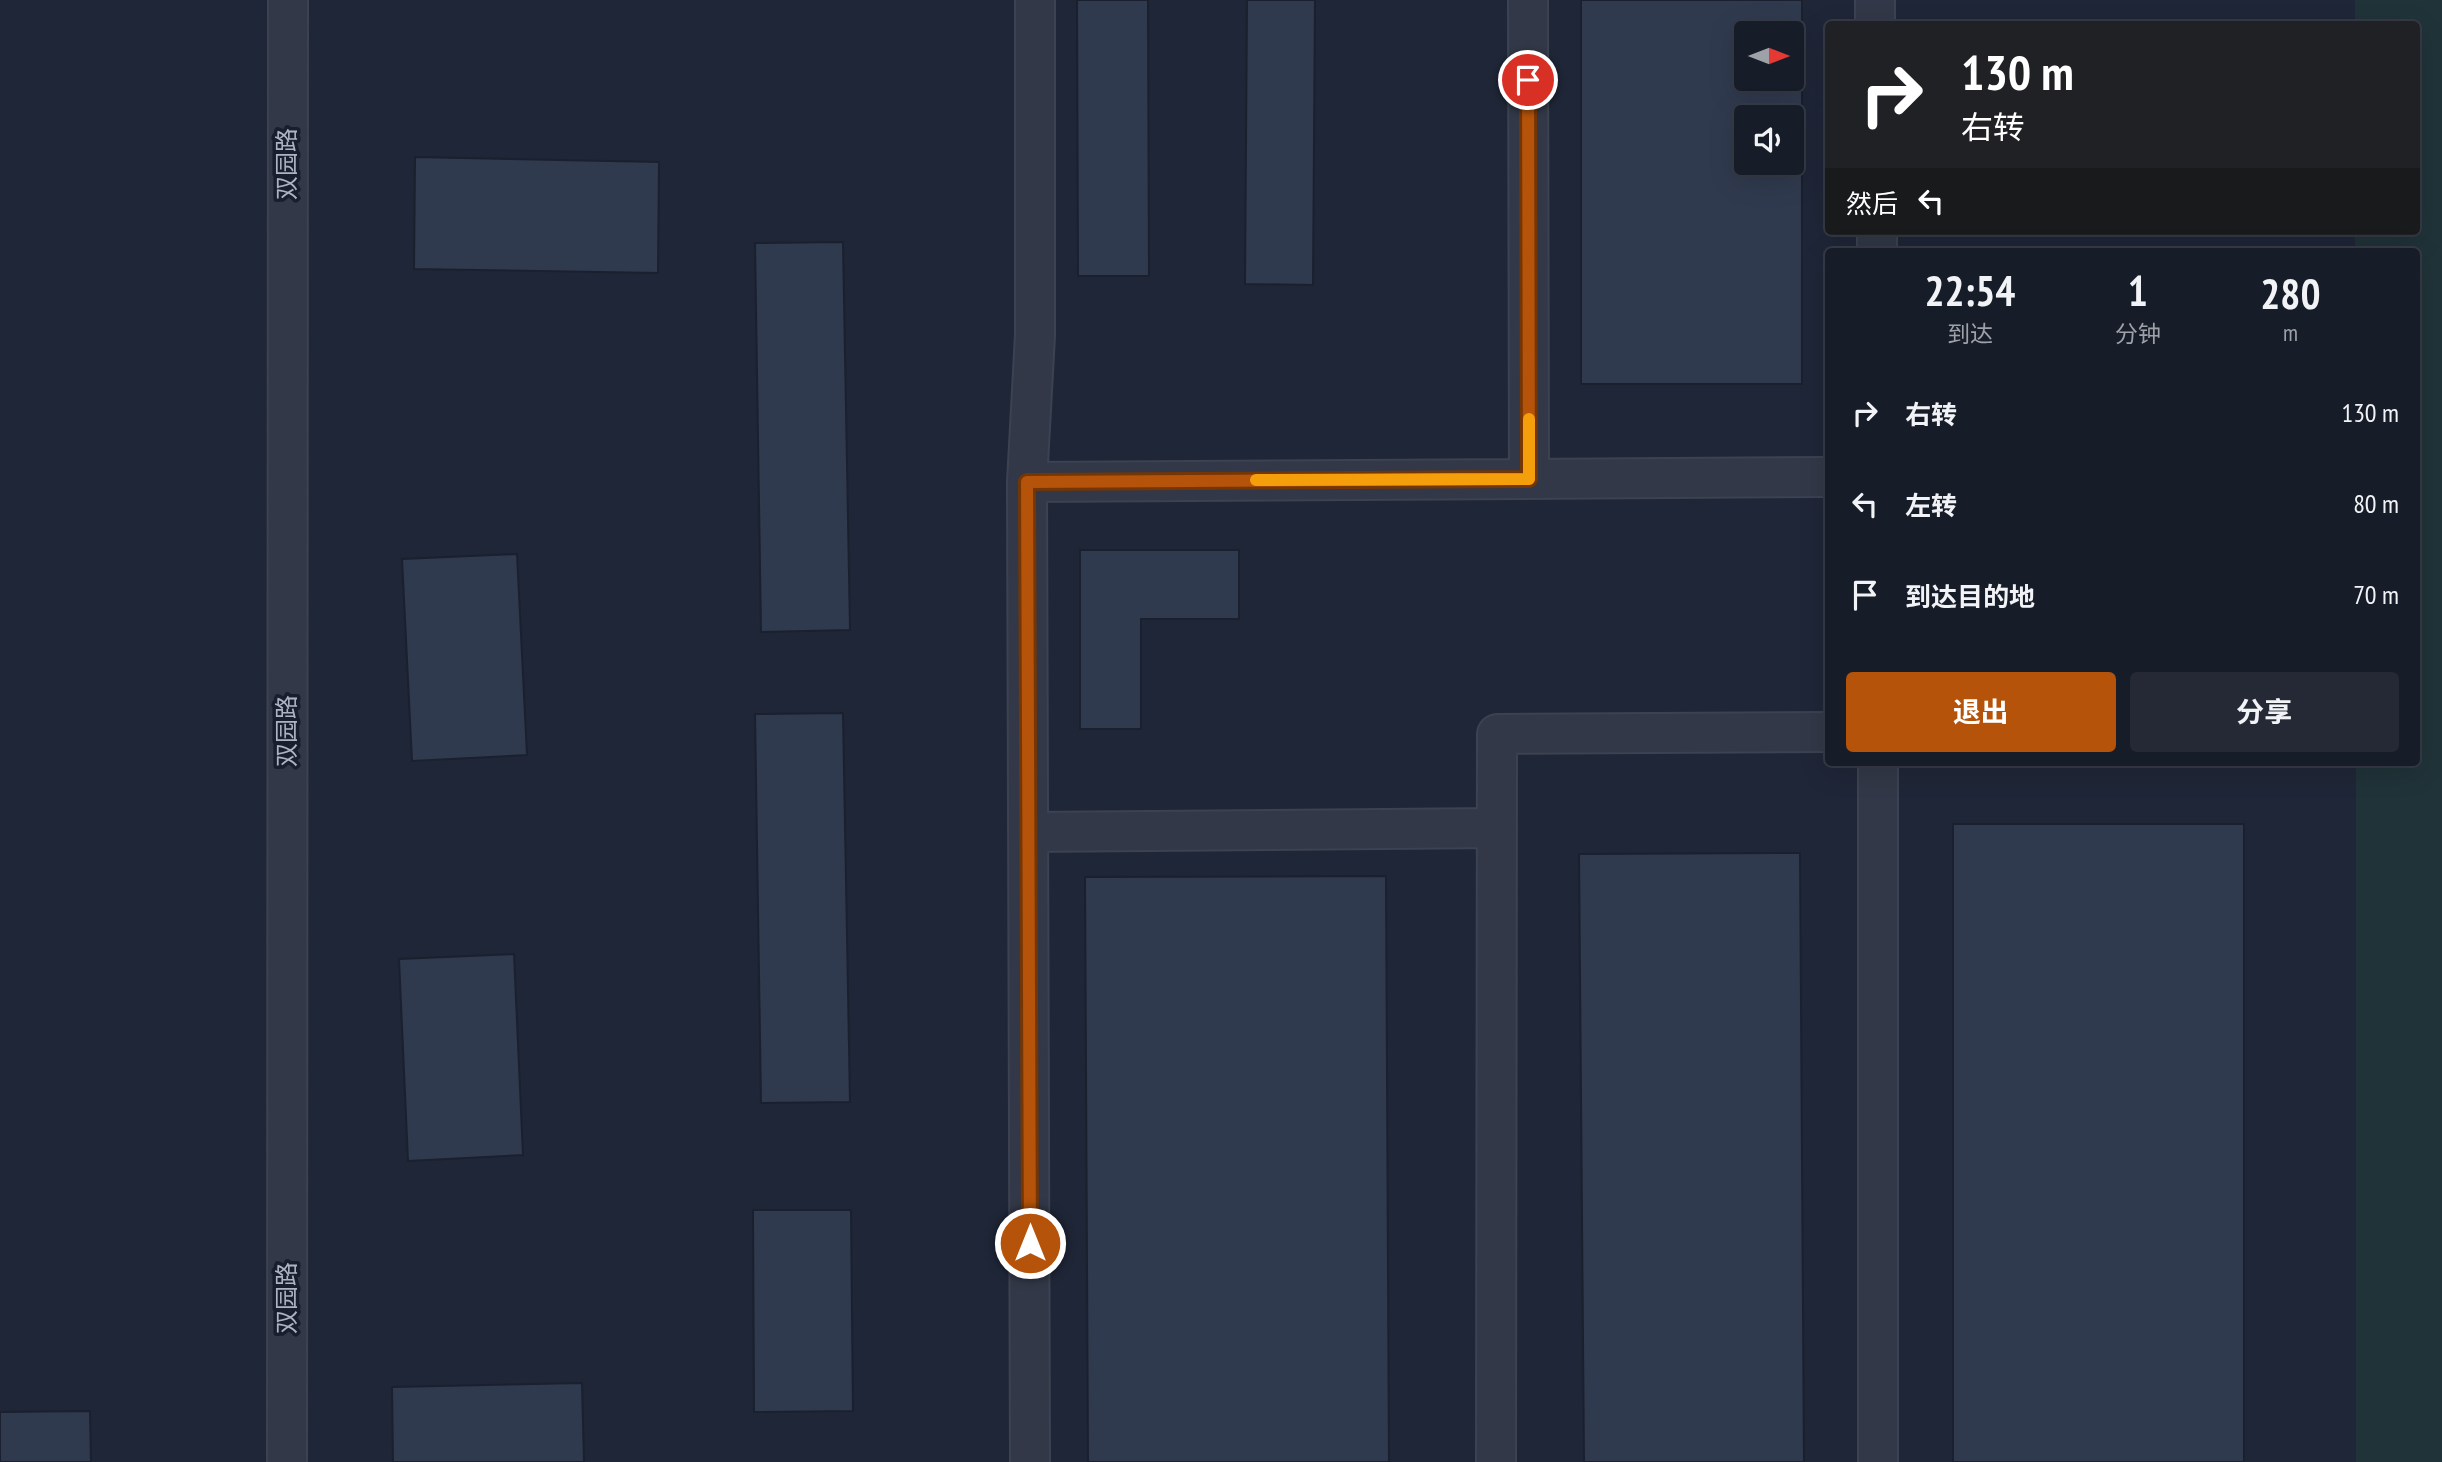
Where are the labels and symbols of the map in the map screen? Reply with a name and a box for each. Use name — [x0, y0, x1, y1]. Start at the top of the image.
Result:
north arrow — [1734, 21, 1804, 91]
pin — [1498, 50, 1558, 110]
street label: 双园路 — [271, 128, 302, 200]
street label: 双园路 — [271, 695, 302, 767]
position arrow — [993, 1206, 1067, 1280]
street label: 双园路 — [271, 1262, 302, 1334]

